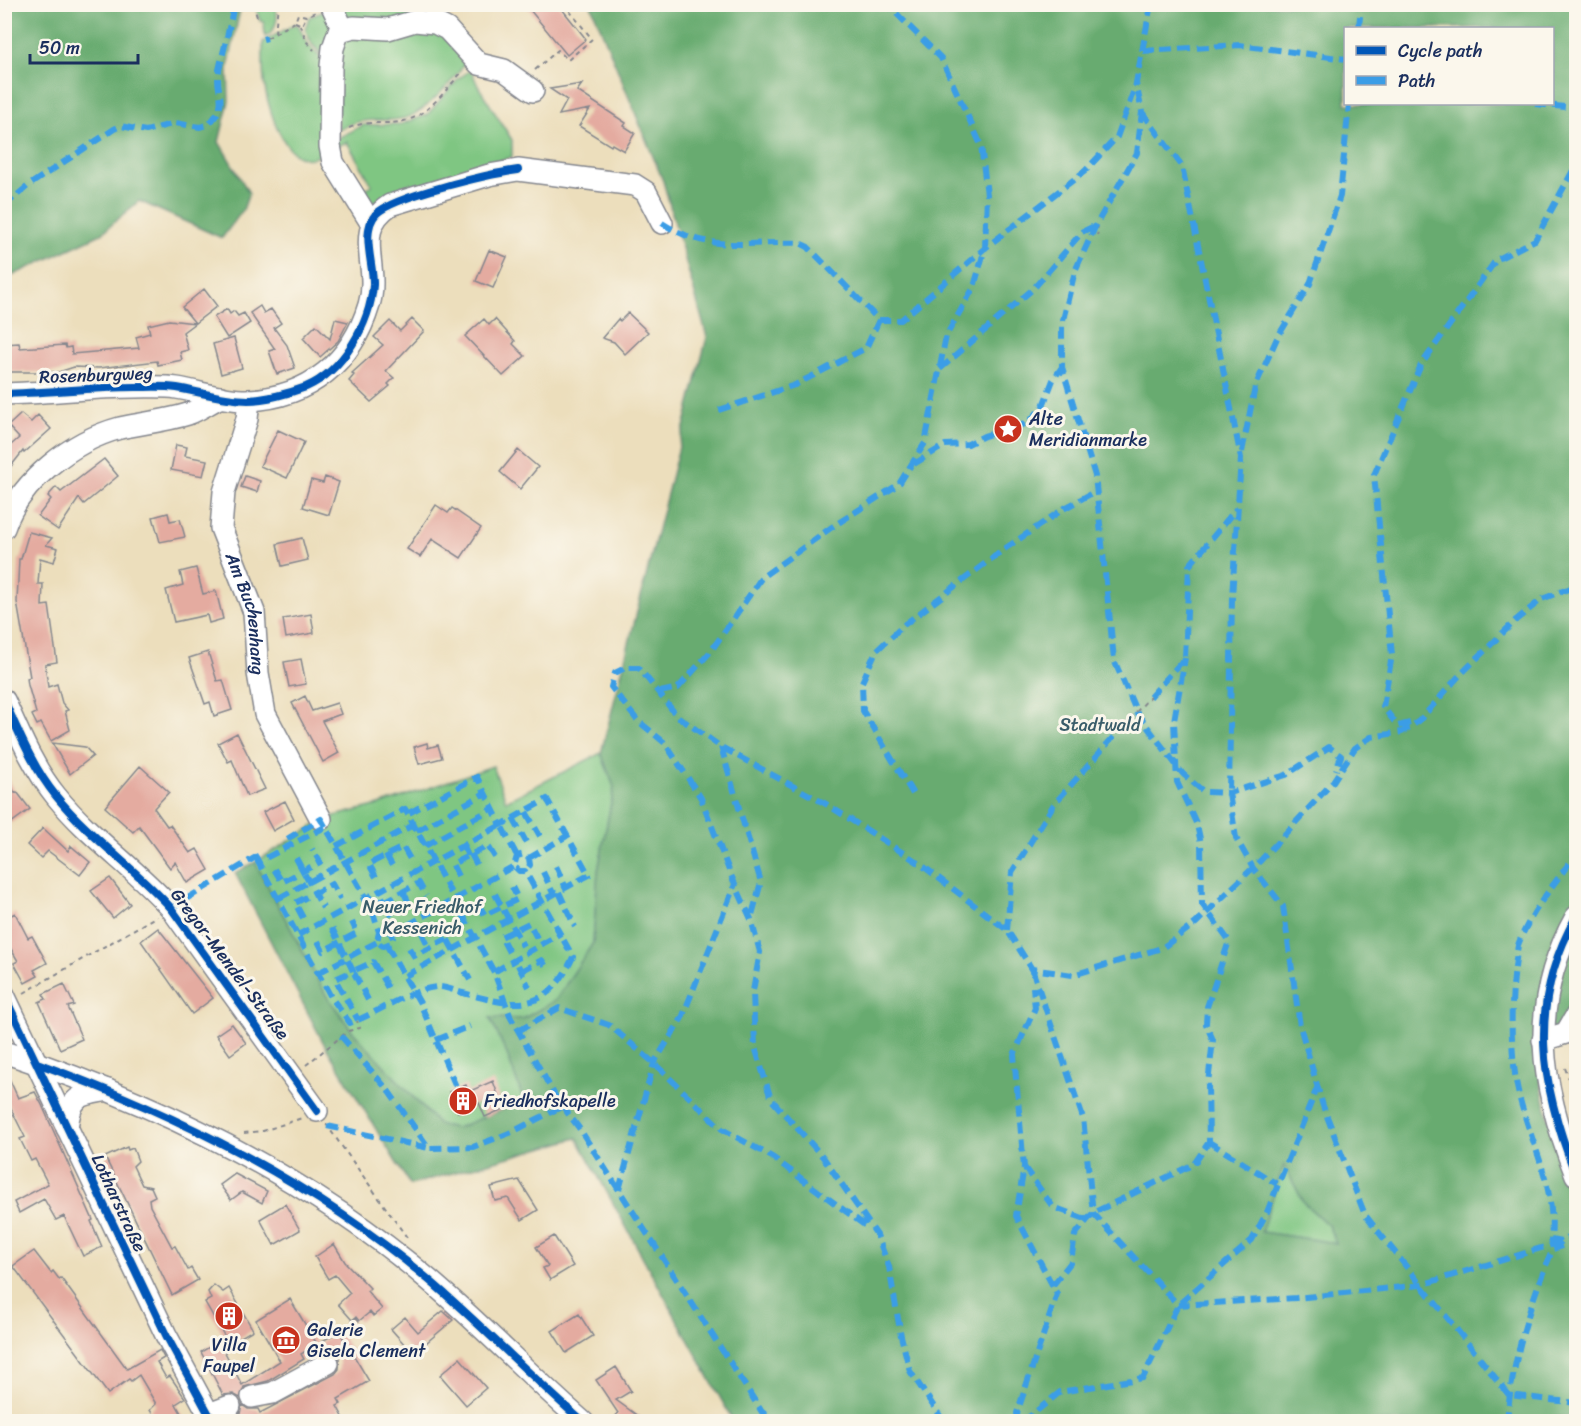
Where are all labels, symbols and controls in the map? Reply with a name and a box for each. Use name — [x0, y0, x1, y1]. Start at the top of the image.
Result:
scale bar — [30, 27, 138, 65]
legend — [1344, 27, 1554, 105]
text: 50 m — [39, 32, 80, 64]
text: Cycle path — [1398, 35, 1482, 67]
text: Path — [1398, 65, 1435, 97]
street label: Rosenburgweg — [39, 357, 153, 393]
place label: Alte Meridianmarke — [1028, 403, 1147, 456]
place icon: Alte Meridianmarke — [992, 413, 1024, 445]
street label: Am Buchenhang — [216, 547, 274, 676]
park label: Stadtwald — [1059, 709, 1142, 741]
street label: Gregor-Mendel-Straße — [162, 881, 298, 1047]
park label: Neuer Friedhof Kessenich — [362, 891, 484, 944]
building icon: Friedhofskapelle — [447, 1085, 479, 1117]
place label: Friedhofskapelle — [484, 1085, 616, 1117]
street label: Lotharstraße — [82, 1148, 156, 1258]
building icon: Villa Faupel — [213, 1300, 245, 1332]
place label: Galerie Gisela Clement — [307, 1314, 426, 1367]
museum icon: Galerie Gisela Clement — [270, 1324, 302, 1356]
place label: Villa Faupel — [203, 1329, 256, 1382]

